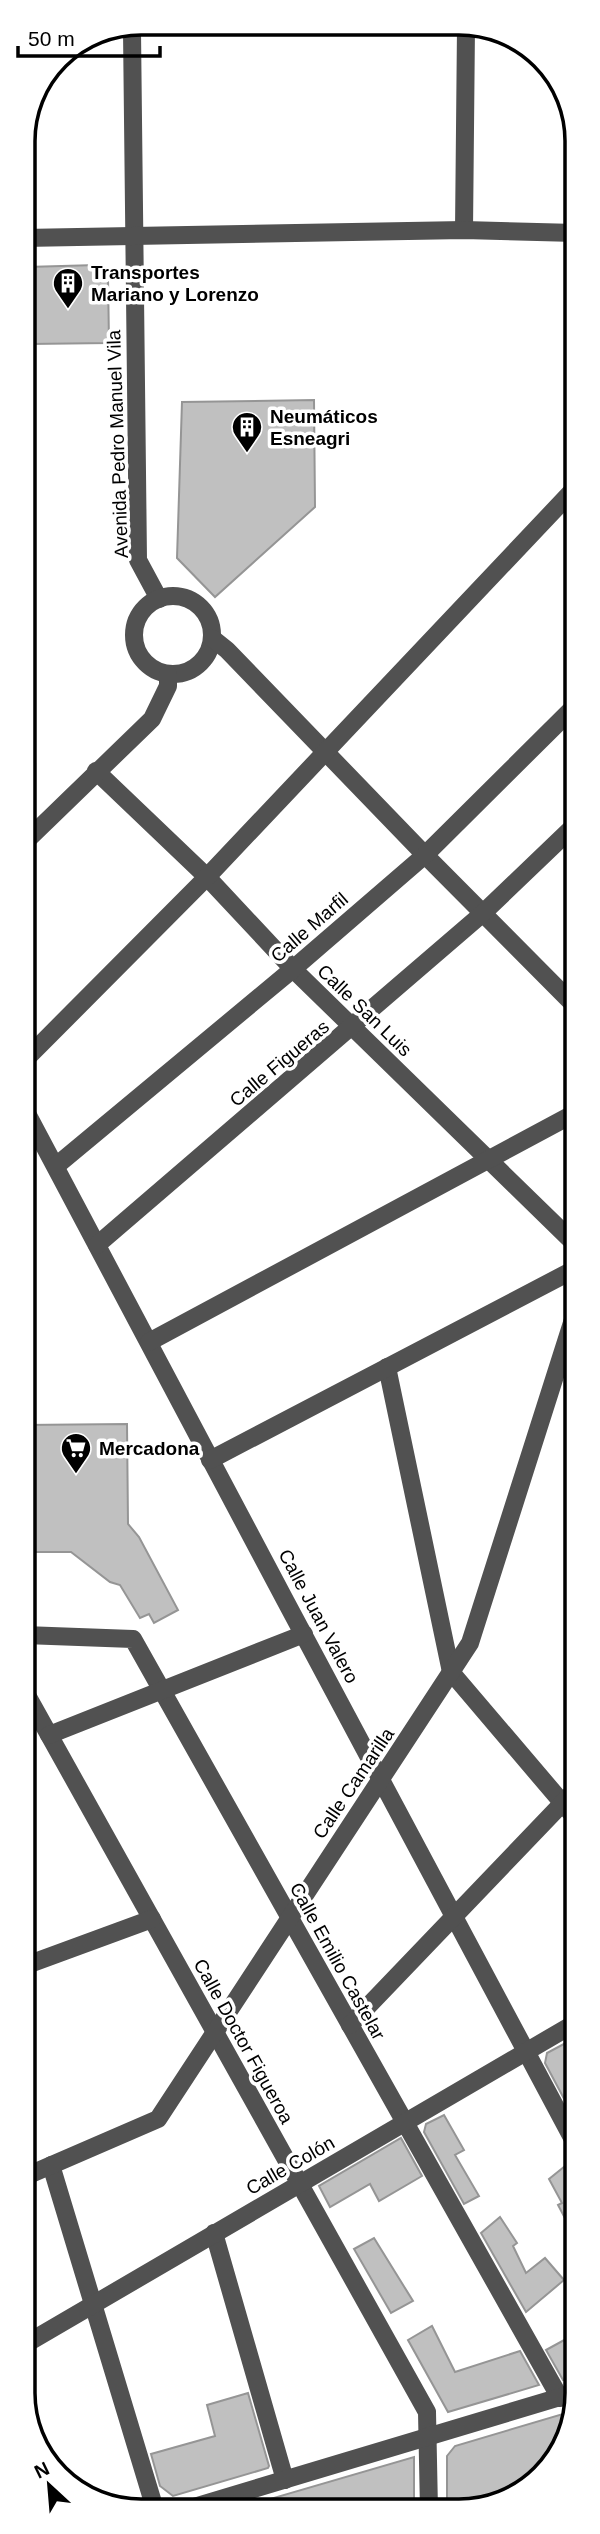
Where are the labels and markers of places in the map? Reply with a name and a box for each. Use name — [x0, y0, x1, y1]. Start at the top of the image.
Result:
place label: Transportes Mariano y Lorenzo — [91, 262, 259, 305]
building icon: Transportes Mariano y Lorenzo — [51, 266, 85, 310]
place label: Neumáticos Esneagri — [270, 406, 378, 449]
building icon: Neumáticos Esneagri — [230, 410, 264, 454]
supermarket icon: Mercadona — [59, 1431, 93, 1475]
place label: Mercadona — [99, 1438, 200, 1459]

